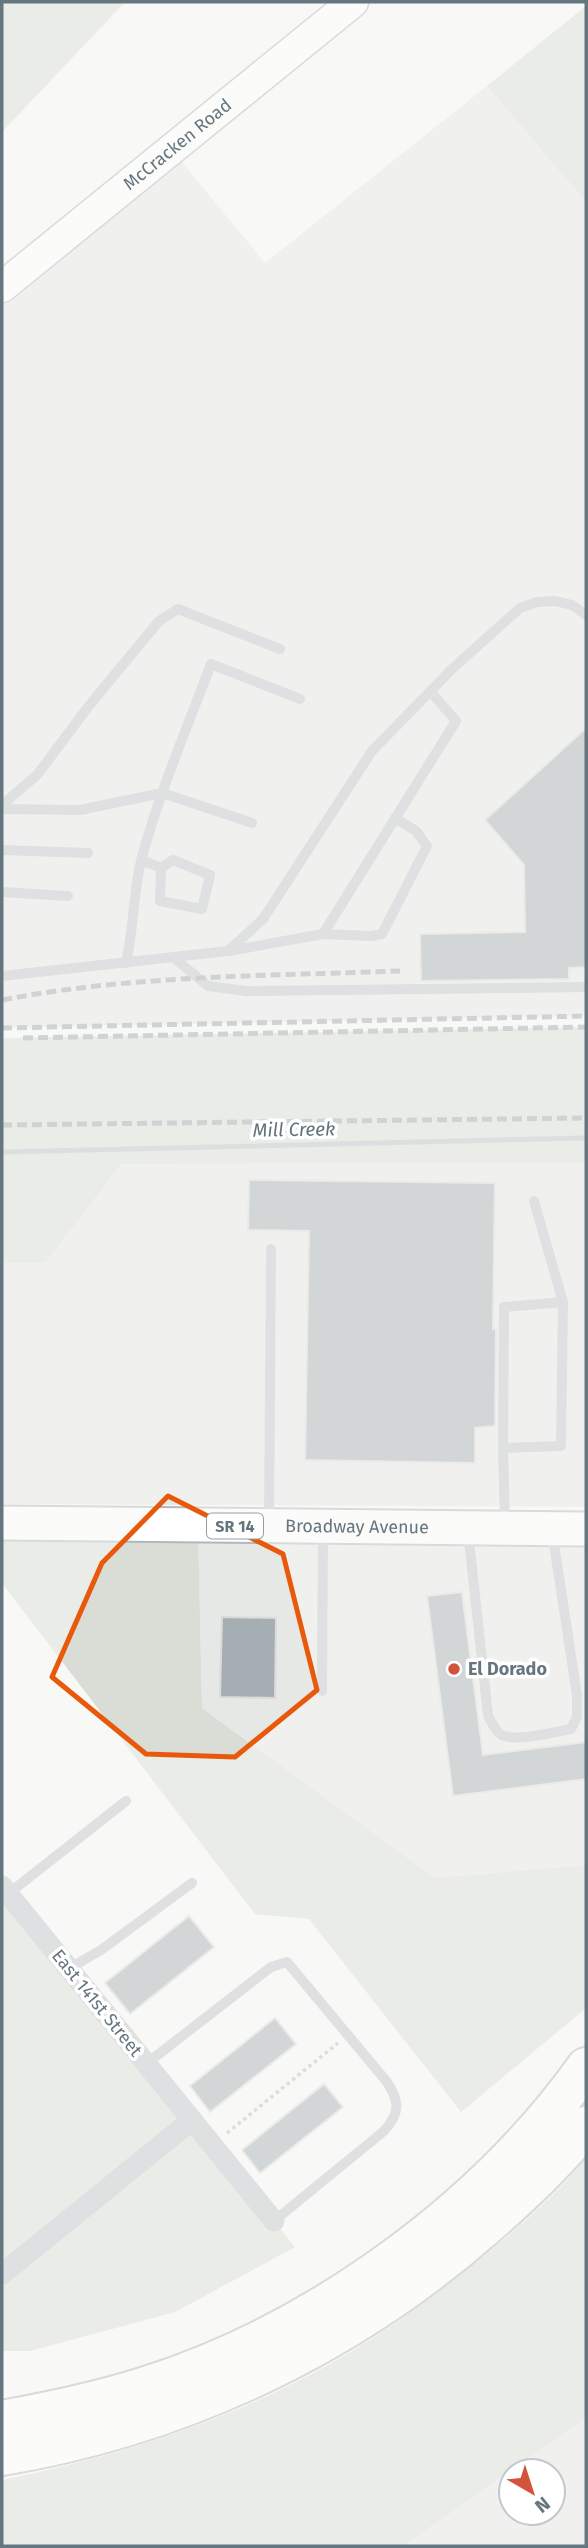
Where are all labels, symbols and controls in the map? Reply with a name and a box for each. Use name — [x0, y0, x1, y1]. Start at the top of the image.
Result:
street label: McCracken Road — [119, 94, 236, 195]
water label: Mill Creek — [252, 1117, 336, 1142]
road number: SR 14 — [207, 1514, 263, 1538]
street label: Broadway Avenue — [285, 1515, 429, 1538]
place label: El Dorado — [468, 1658, 547, 1680]
marker: El Dorado — [446, 1661, 462, 1677]
street label: East 141st Street — [47, 1945, 147, 2061]
north arrow — [497, 2457, 567, 2527]
text: N — [530, 2492, 555, 2518]

